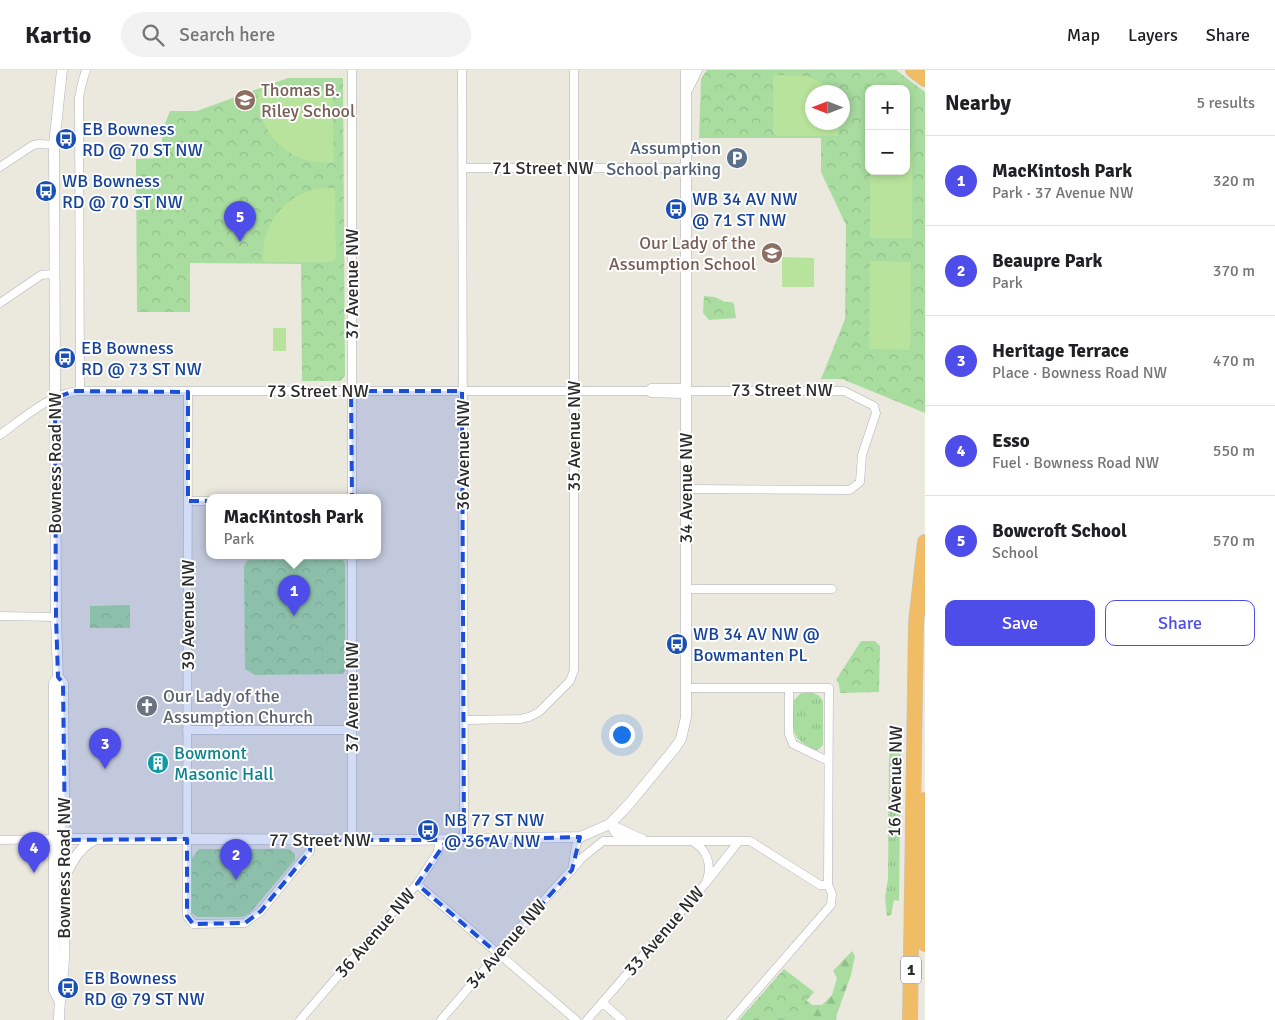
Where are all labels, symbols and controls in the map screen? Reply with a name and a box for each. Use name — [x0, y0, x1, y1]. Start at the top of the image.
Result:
search box — [121, 12, 471, 57]
text: Kartio — [25, 20, 91, 50]
icon: search — [139, 21, 167, 49]
text: Search here — [179, 23, 275, 47]
text: Map — [1067, 24, 1100, 46]
text: Layers — [1128, 24, 1178, 46]
text: Share — [1206, 24, 1250, 46]
place label: Thomas B. Riley School — [261, 79, 355, 122]
north arrow — [805, 85, 850, 130]
map controls — [865, 85, 910, 175]
button: + — [865, 85, 910, 130]
school or university icon: Thomas B. Riley School — [233, 88, 257, 112]
text: Nearby — [945, 90, 1011, 116]
text: 5 results — [1196, 93, 1255, 113]
place label: EB Bowness RD @ 70 ST NW — [82, 118, 203, 161]
bus stop icon: EB Bowness RD @ 70 ST NW — [54, 127, 78, 151]
button: − — [865, 130, 910, 175]
place label: Assumption School parking — [606, 137, 721, 180]
parking icon: Assumption School parking — [725, 146, 749, 170]
street label: 71 Street NW — [492, 157, 594, 179]
text: MacKintosh Park — [992, 159, 1132, 183]
place label: WB Bowness RD @ 70 ST NW — [62, 170, 183, 213]
text: 1 — [957, 171, 965, 191]
text: 320 m — [1213, 171, 1255, 191]
bus stop icon: WB Bowness RD @ 70 ST NW — [34, 179, 58, 203]
text: Park · 37 Avenue NW — [992, 183, 1134, 203]
place label: WB 34 AV NW @ 71 ST NW — [692, 188, 797, 231]
bus stop icon: WB 34 AV NW @ 71 ST NW — [664, 197, 688, 221]
pin: 5 — [224, 201, 256, 242]
street label: 37 Avenue NW — [341, 228, 363, 340]
place label: Our Lady of the Assumption School — [609, 232, 756, 275]
school or university icon: Our Lady of the Assumption School — [760, 241, 784, 265]
text: Beaupre Park — [992, 249, 1102, 273]
text: 2 — [957, 261, 965, 281]
text: 370 m — [1213, 261, 1255, 281]
text: Park — [992, 273, 1023, 293]
place label: EB Bowness RD @ 73 ST NW — [81, 337, 202, 380]
text: Heritage Terrace — [992, 339, 1129, 363]
bus stop icon: EB Bowness RD @ 73 ST NW — [53, 346, 77, 370]
text: 3 — [957, 351, 965, 371]
text: 470 m — [1213, 351, 1255, 371]
text: Place · Bowness Road NW — [992, 363, 1167, 383]
street label: 73 Street NW — [731, 379, 833, 401]
street label: 73 Street NW — [267, 380, 369, 402]
street label: 35 Avenue NW — [563, 380, 585, 492]
street label: Bowness Road NW — [44, 392, 66, 534]
street label: 36 Avenue NW — [452, 399, 474, 511]
text: Esso — [992, 429, 1030, 453]
street label: 34 Avenue NW — [675, 432, 697, 544]
text: 4 — [957, 441, 965, 461]
text: 550 m — [1213, 441, 1255, 461]
text: Fuel · Bowness Road NW — [992, 453, 1159, 473]
popup — [206, 494, 381, 559]
text: MacKintosh Park — [223, 505, 364, 529]
text: Bowcroft School — [992, 519, 1127, 543]
text: Park — [223, 529, 254, 549]
text: 5 — [957, 531, 965, 551]
text: 570 m — [1213, 531, 1255, 551]
text: School — [992, 543, 1038, 563]
street label: 39 Avenue NW — [177, 559, 199, 671]
pin: 1 — [278, 575, 310, 616]
button: Save — [945, 600, 1095, 646]
button: Share — [1105, 600, 1255, 646]
place label: WB 34 AV NW @ Bowmanten PL — [693, 623, 820, 666]
bus stop icon: WB 34 AV NW @ Bowmanten PL — [665, 632, 689, 656]
street label: 37 Avenue NW — [341, 641, 363, 753]
place label: Our Lady of the Assumption Church — [163, 685, 313, 728]
church icon: Our Lady of the Assumption Church — [135, 694, 159, 718]
your location — [609, 722, 635, 748]
street label: 16 Avenue NW — [883, 725, 907, 837]
pin: 3 — [89, 728, 121, 769]
place label: Bowmont Masonic Hall — [174, 742, 274, 785]
building icon: Bowmont Masonic Hall — [146, 751, 170, 775]
street label: Bowness Road NW — [53, 797, 75, 939]
place label: NB 77 ST NW @ 36 AV NW — [444, 809, 544, 852]
bus stop icon: NB 77 ST NW @ 36 AV NW — [416, 818, 440, 842]
street label: 77 Street NW — [269, 829, 371, 851]
pin: 4 — [18, 832, 50, 873]
pin: 2 — [220, 839, 252, 880]
street label: 33 Avenue NW — [619, 882, 709, 980]
street label: 36 Avenue NW — [330, 884, 420, 982]
street label: 34 Avenue NW — [461, 895, 551, 993]
road number: 1 — [901, 956, 921, 984]
place label: EB Bowness RD @ 79 ST NW — [84, 967, 205, 1010]
bus stop icon: EB Bowness RD @ 79 ST NW — [56, 976, 80, 1000]

